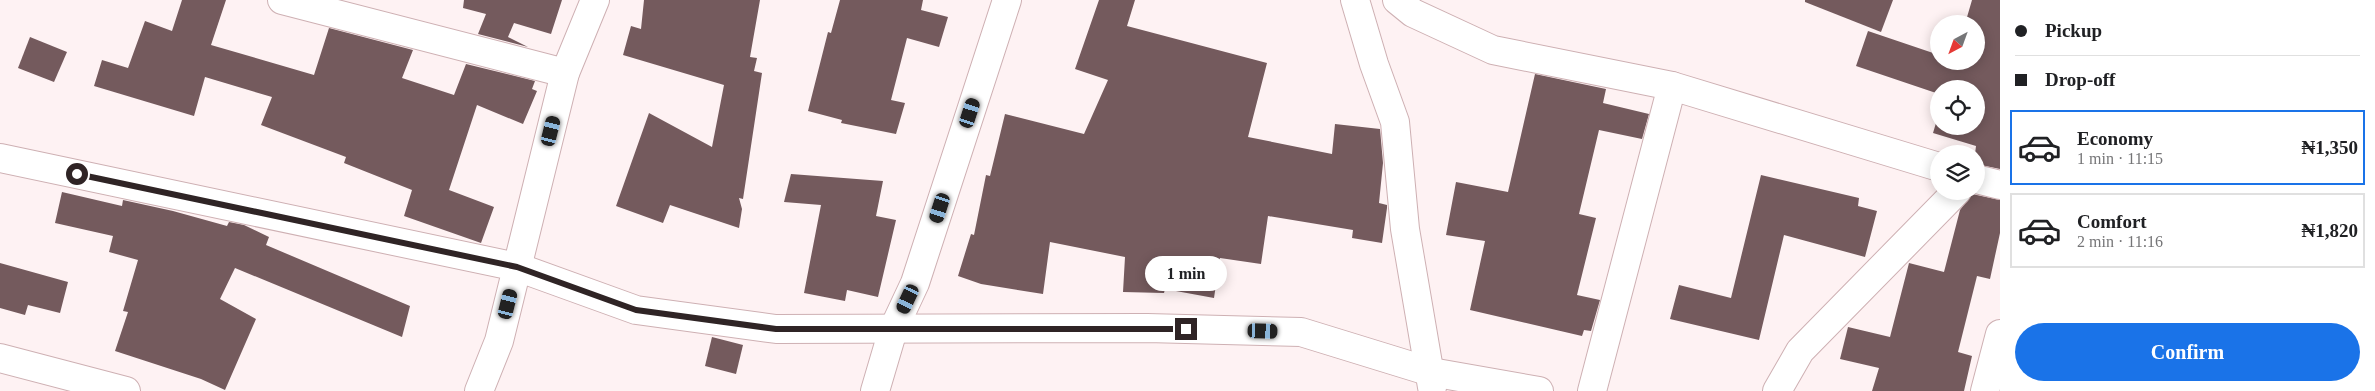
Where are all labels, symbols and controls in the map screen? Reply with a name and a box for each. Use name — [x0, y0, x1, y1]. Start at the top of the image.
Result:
north arrow — [1930, 15, 1985, 70]
map controls — [1930, 15, 1985, 200]
text: Pickup — [2045, 20, 2102, 41]
text: Drop-off — [2045, 69, 2115, 90]
button: locate — [1930, 80, 1985, 135]
car — [958, 96, 981, 130]
car — [540, 115, 561, 147]
icon: car — [2017, 125, 2062, 170]
text: Economy — [2077, 128, 2153, 149]
text: ₦1,350 — [2302, 137, 2358, 158]
button: layers — [1930, 145, 1985, 200]
text: 1 min · 11:15 — [2077, 150, 2163, 167]
route start — [66, 163, 88, 185]
car — [928, 191, 951, 225]
icon: car — [2017, 208, 2062, 253]
text: Comfort — [2077, 211, 2147, 232]
text: ₦1,820 — [2302, 220, 2358, 241]
text: 2 min · 11:16 — [2077, 233, 2163, 250]
callout: 1 min — [1145, 256, 1227, 292]
text: 1 min — [1167, 265, 1205, 282]
car — [894, 282, 921, 316]
car — [497, 288, 518, 320]
route end — [1175, 318, 1197, 340]
car — [1247, 323, 1278, 339]
button: Confirm — [2015, 323, 2360, 381]

